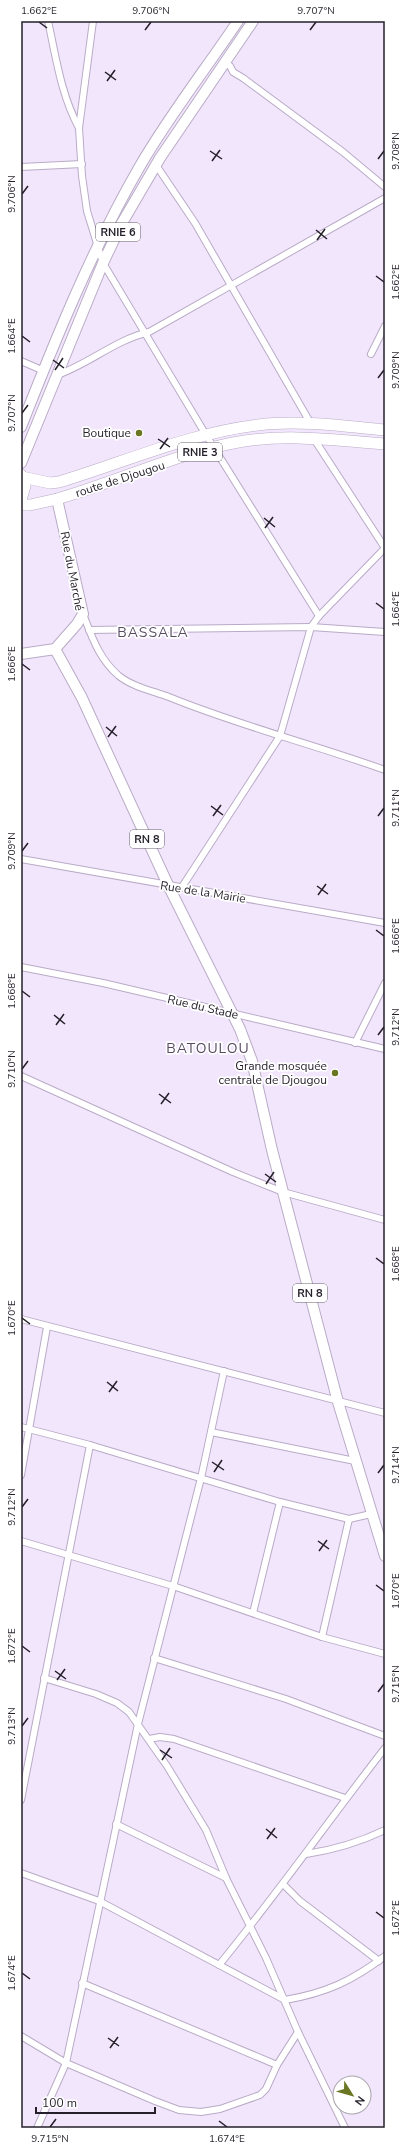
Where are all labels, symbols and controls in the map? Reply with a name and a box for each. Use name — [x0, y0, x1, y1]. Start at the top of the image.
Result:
text: 1.662°E — [21, 4, 57, 18]
text: 9.706°N — [132, 4, 170, 18]
text: 9.707°N — [297, 4, 335, 18]
text: 9.708°N — [389, 132, 403, 170]
text: 9.706°N — [5, 175, 19, 213]
road number: RNIE 6 — [96, 223, 140, 241]
text: 1.662°E — [389, 264, 403, 300]
text: 1.664°E — [5, 318, 19, 354]
text: 9.709°N — [389, 351, 403, 389]
text: 9.707°N — [5, 394, 19, 432]
place label: Boutique — [82, 425, 131, 441]
marker: Boutique — [134, 428, 144, 438]
road number: RNIE 3 — [178, 443, 222, 461]
street label: route de Djougou — [73, 457, 167, 501]
street label: Rue du Marché — [56, 530, 88, 612]
text: 1.664°E — [389, 591, 403, 627]
district label: BASSALA — [117, 623, 189, 642]
text: 1.666°E — [5, 646, 19, 682]
text: 9.711°N — [389, 789, 403, 827]
road number: RN 8 — [130, 830, 164, 848]
text: 9.709°N — [5, 832, 19, 870]
street label: Rue de la Mairie — [159, 877, 247, 907]
text: 1.666°E — [389, 918, 403, 954]
text: 1.668°E — [5, 973, 19, 1009]
street label: Rue du Stade — [166, 991, 240, 1023]
text: 9.712°N — [389, 1008, 403, 1046]
district label: BATOULOU — [166, 1039, 250, 1058]
text: 9.710°N — [5, 1050, 19, 1088]
place label: Grande mosquée centrale de Djougou — [219, 1058, 327, 1088]
marker: Grande mosquée centrale de Djougou — [330, 1068, 340, 1078]
text: 1.668°E — [389, 1246, 403, 1282]
road number: RN 8 — [293, 1284, 327, 1302]
text: 1.670°E — [5, 1300, 19, 1336]
text: 9.714°N — [389, 1446, 403, 1484]
text: 9.712°N — [5, 1488, 19, 1526]
text: 1.670°E — [389, 1573, 403, 1609]
text: 1.672°E — [5, 1628, 19, 1664]
text: 9.715°N — [389, 1665, 403, 1703]
text: 9.713°N — [5, 1707, 19, 1745]
text: 1.672°E — [389, 1900, 403, 1936]
text: 1.674°E — [5, 1955, 19, 1991]
north arrow — [332, 2075, 372, 2115]
scale bar — [36, 2089, 155, 2115]
text: N — [351, 2093, 368, 2109]
text: 100 m — [42, 2095, 77, 2111]
text: 9.715°N — [31, 2132, 69, 2146]
text: 1.674°E — [209, 2132, 245, 2146]

